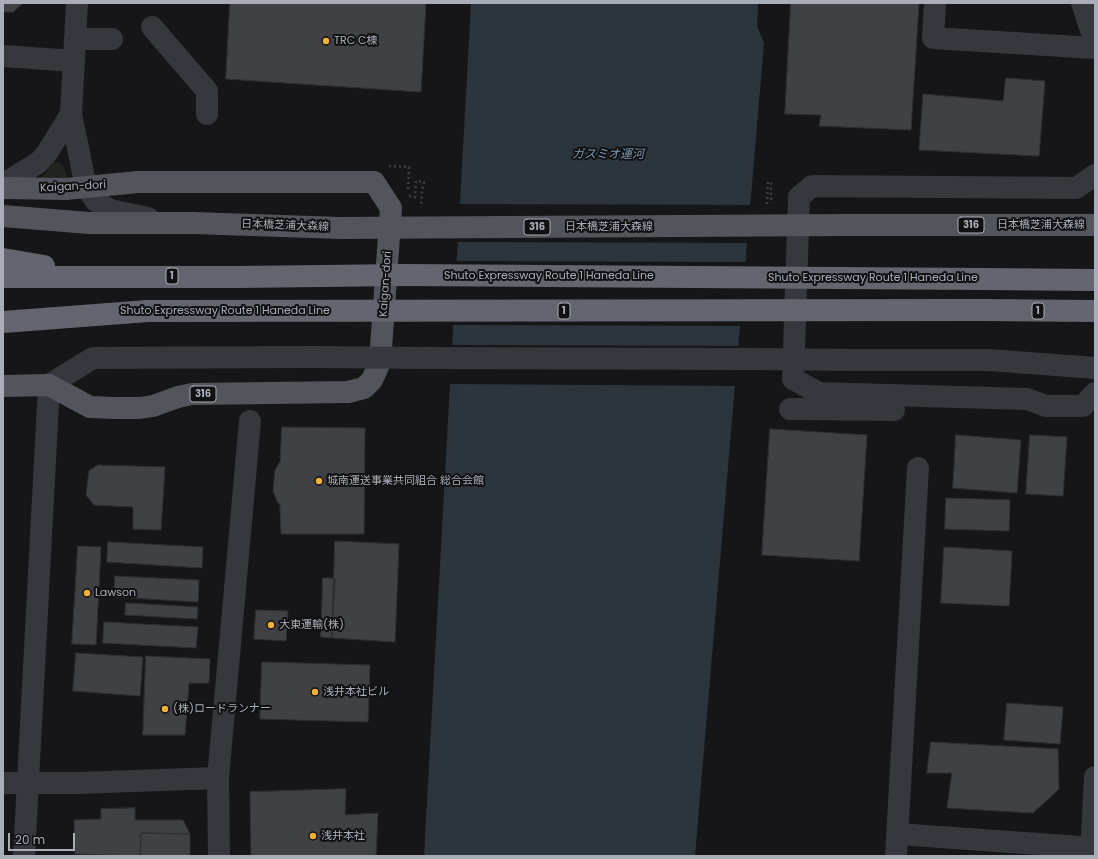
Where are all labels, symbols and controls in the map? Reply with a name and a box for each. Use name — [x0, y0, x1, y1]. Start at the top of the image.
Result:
place label: TRC C棟 — [334, 34, 378, 48]
marker: TRC C棟 — [321, 36, 331, 46]
water label: ガスミオ運河 — [572, 148, 644, 162]
street label: Kaigan-dori — [40, 179, 106, 195]
road number: 316 — [958, 217, 984, 233]
street label: 日本橋芝浦大森線 — [241, 218, 329, 234]
street label: 日本橋芝浦大森線 — [997, 218, 1085, 232]
road number: 316 — [524, 219, 550, 235]
street label: 日本橋芝浦大森線 — [565, 220, 653, 234]
street label: Kaigan-dori — [377, 251, 395, 317]
road number: 1 — [166, 268, 178, 284]
street label: Shuto Expressway Route 1 Haneda Line — [444, 269, 654, 283]
street label: Shuto Expressway Route 1 Haneda Line — [768, 271, 978, 285]
road number: 1 — [558, 303, 570, 319]
road number: 1 — [1032, 303, 1044, 319]
street label: Shuto Expressway Route 1 Haneda Line — [120, 304, 330, 318]
road number: 316 — [190, 386, 216, 402]
place label: 城南運送事業共同組合 総合会館 — [327, 474, 484, 488]
marker: 城南運送事業共同組合 総合会館 — [314, 476, 324, 486]
place label: Lawson — [95, 586, 136, 600]
marker: Lawson — [82, 588, 92, 598]
place label: 大東運輸(株) — [279, 618, 344, 632]
marker: 大東運輸(株) — [266, 620, 276, 630]
place label: 浅井本社ビル — [323, 685, 389, 699]
marker: 浅井本社ビル — [310, 687, 320, 697]
place label: (株)ロードランナー — [173, 702, 271, 716]
marker: (株)ロードランナー — [160, 704, 170, 714]
scale bar — [10, 825, 77, 851]
place label: 浅井本社 — [321, 829, 365, 843]
text: 20 m — [15, 831, 45, 848]
marker: 浅井本社 — [308, 831, 318, 841]

